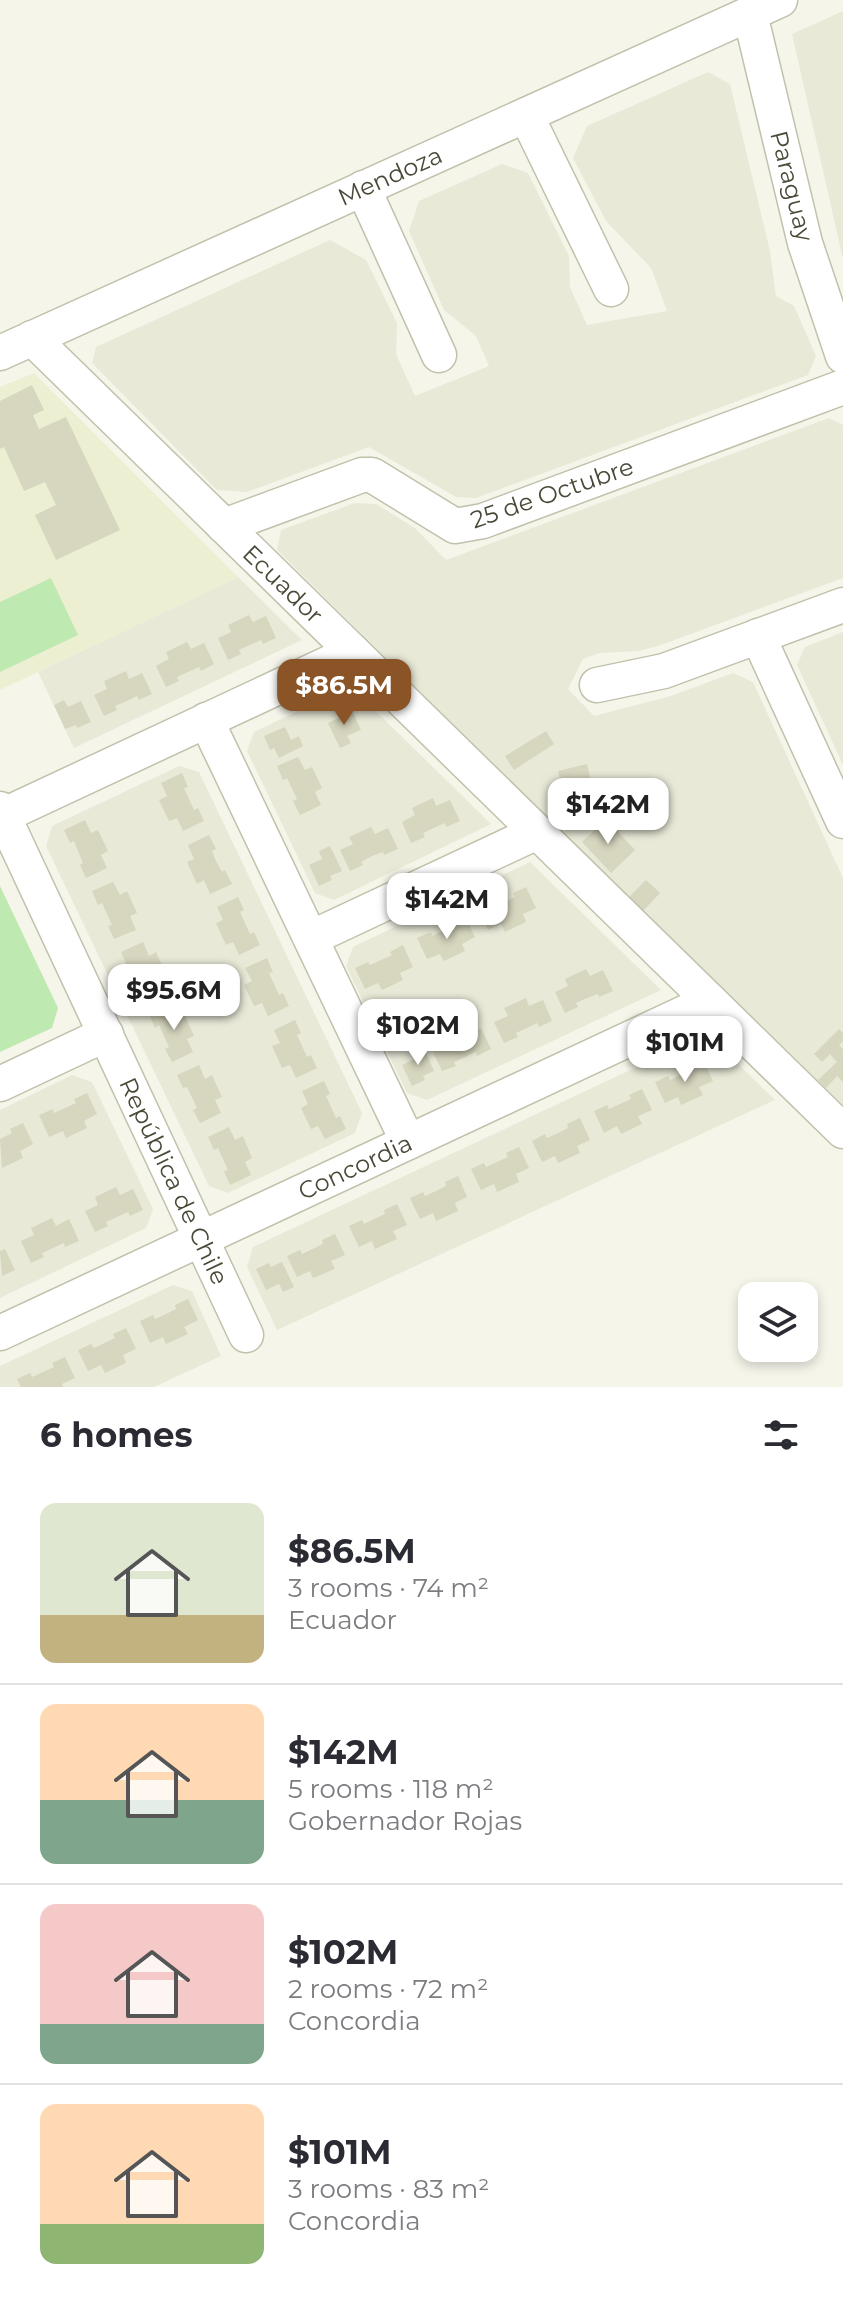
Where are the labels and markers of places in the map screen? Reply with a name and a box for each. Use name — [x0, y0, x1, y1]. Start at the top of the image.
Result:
pin: $86.5M — [279, 659, 409, 727]
pin: $142M — [552, 778, 664, 846]
pin: $142M — [391, 873, 503, 941]
pin: $95.6M — [109, 964, 239, 1032]
pin: $102M — [362, 999, 474, 1067]
pin: $101M — [629, 1016, 741, 1084]

